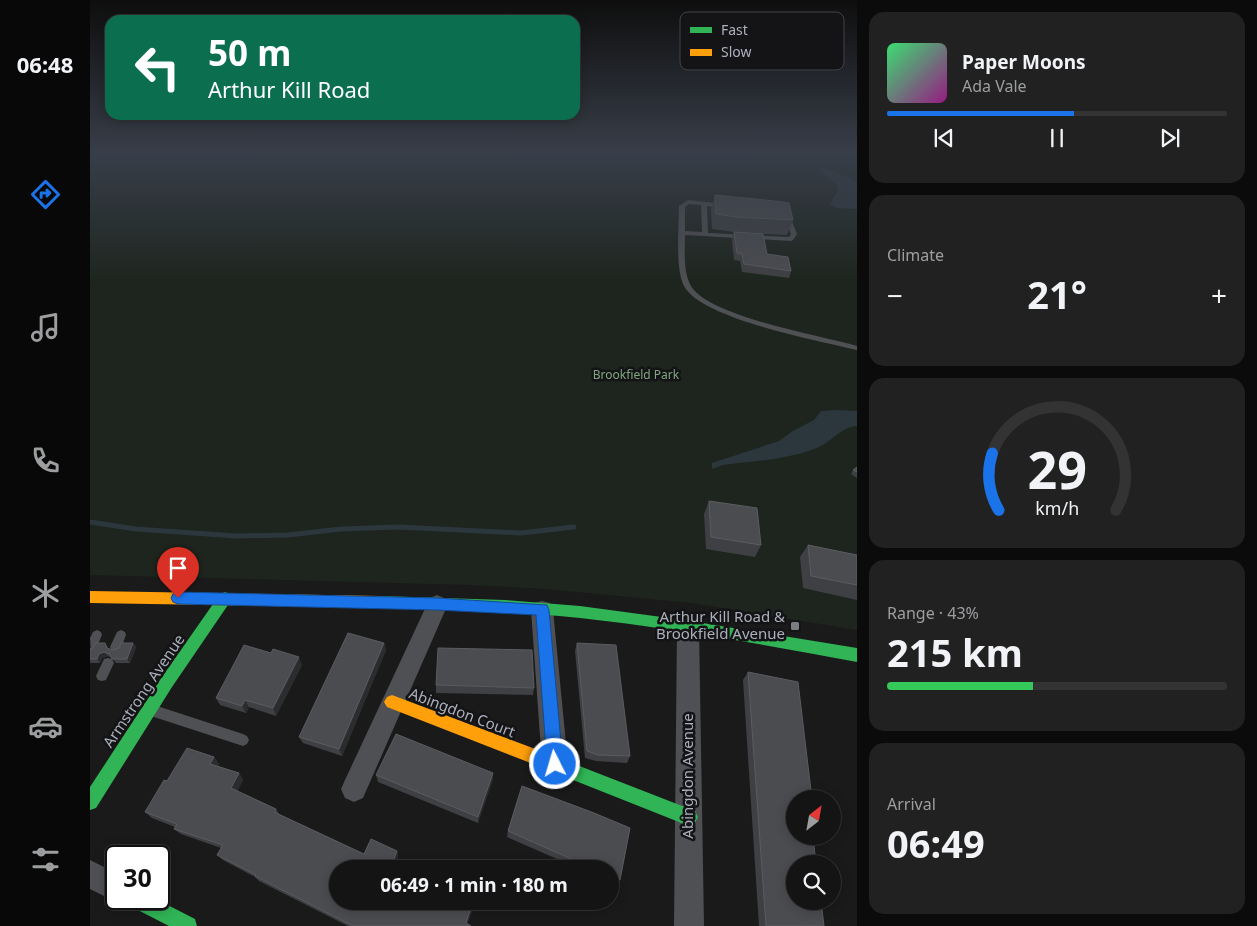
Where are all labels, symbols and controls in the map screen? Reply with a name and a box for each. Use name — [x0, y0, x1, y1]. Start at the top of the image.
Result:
legend — [680, 12, 844, 70]
text: Fast — [721, 20, 748, 39]
text: 50 m — [208, 29, 291, 76]
icon: left — [125, 35, 190, 100]
text: Slow — [721, 42, 752, 61]
text: 06:48 — [17, 49, 73, 79]
text: Paper Moons — [962, 49, 1086, 75]
text: Arthur Kill Road — [208, 74, 370, 104]
text: Ada Vale — [962, 75, 1027, 97]
icon: previous — [930, 124, 958, 152]
icon: pause — [1043, 124, 1071, 152]
icon: next — [1156, 124, 1184, 152]
icon: directions — [28, 177, 63, 212]
text: Climate — [887, 244, 944, 266]
text: 21° — [1027, 268, 1087, 320]
text: − — [887, 276, 903, 314]
text: + — [1211, 276, 1227, 314]
icon: music — [28, 310, 63, 345]
park label: Brookfield Park — [593, 366, 680, 383]
text: 29 — [1027, 433, 1087, 504]
icon: phone — [28, 443, 63, 478]
text: km/h — [1035, 496, 1079, 520]
pin — [157, 547, 199, 598]
icon: arrive — [164, 554, 192, 582]
icon: climate — [28, 576, 63, 611]
text: Range · 43% — [887, 602, 979, 624]
place label: Arthur Kill Road & Brookfield Avenue — [656, 606, 785, 643]
marker: Arthur Kill Road & Brookfield Avenue — [789, 620, 801, 632]
text: 215 km — [887, 626, 1023, 678]
street label: Armstrong Avenue — [98, 630, 188, 751]
street label: Abingdon Court — [406, 683, 519, 742]
icon: car — [28, 709, 63, 744]
street label: Abingdon Avenue — [677, 713, 697, 839]
position arrow — [528, 737, 580, 789]
north arrow — [786, 790, 841, 845]
map controls — [786, 790, 841, 910]
text: Arrival — [887, 793, 936, 815]
text: 06:49 — [887, 817, 985, 869]
icon: filters — [28, 842, 63, 877]
speed limit sign: 30 — [105, 845, 170, 910]
button: search — [786, 855, 841, 910]
text: 06:49 · 1 min · 180 m — [380, 872, 568, 898]

